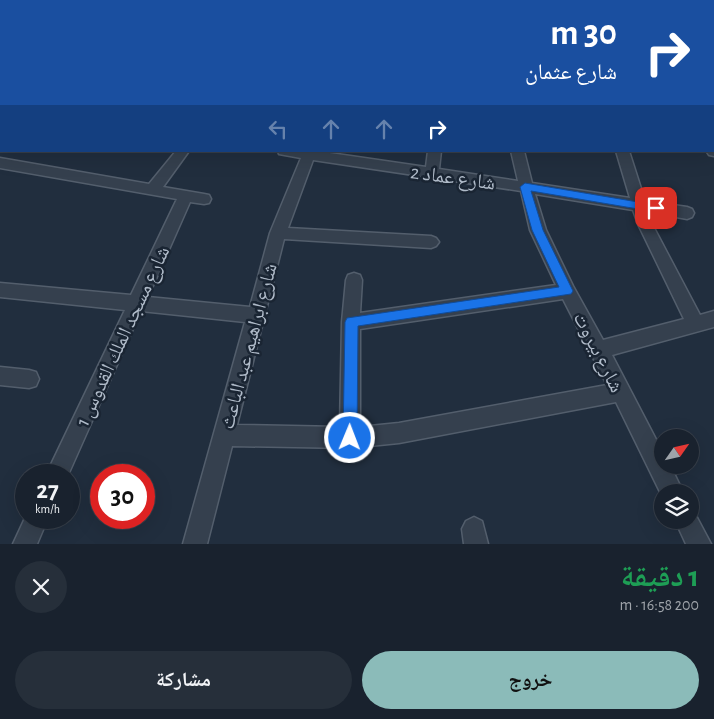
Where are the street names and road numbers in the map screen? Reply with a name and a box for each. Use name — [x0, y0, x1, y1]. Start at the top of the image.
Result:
street label: شارع عماد 2 — [409, 162, 497, 196]
street label: شارع مسجد الملك القدوس 1 — [72, 243, 175, 430]
street label: شارع ابراهيم عبد الباعث — [217, 261, 284, 432]
street label: شارع بيروت — [568, 309, 627, 397]

